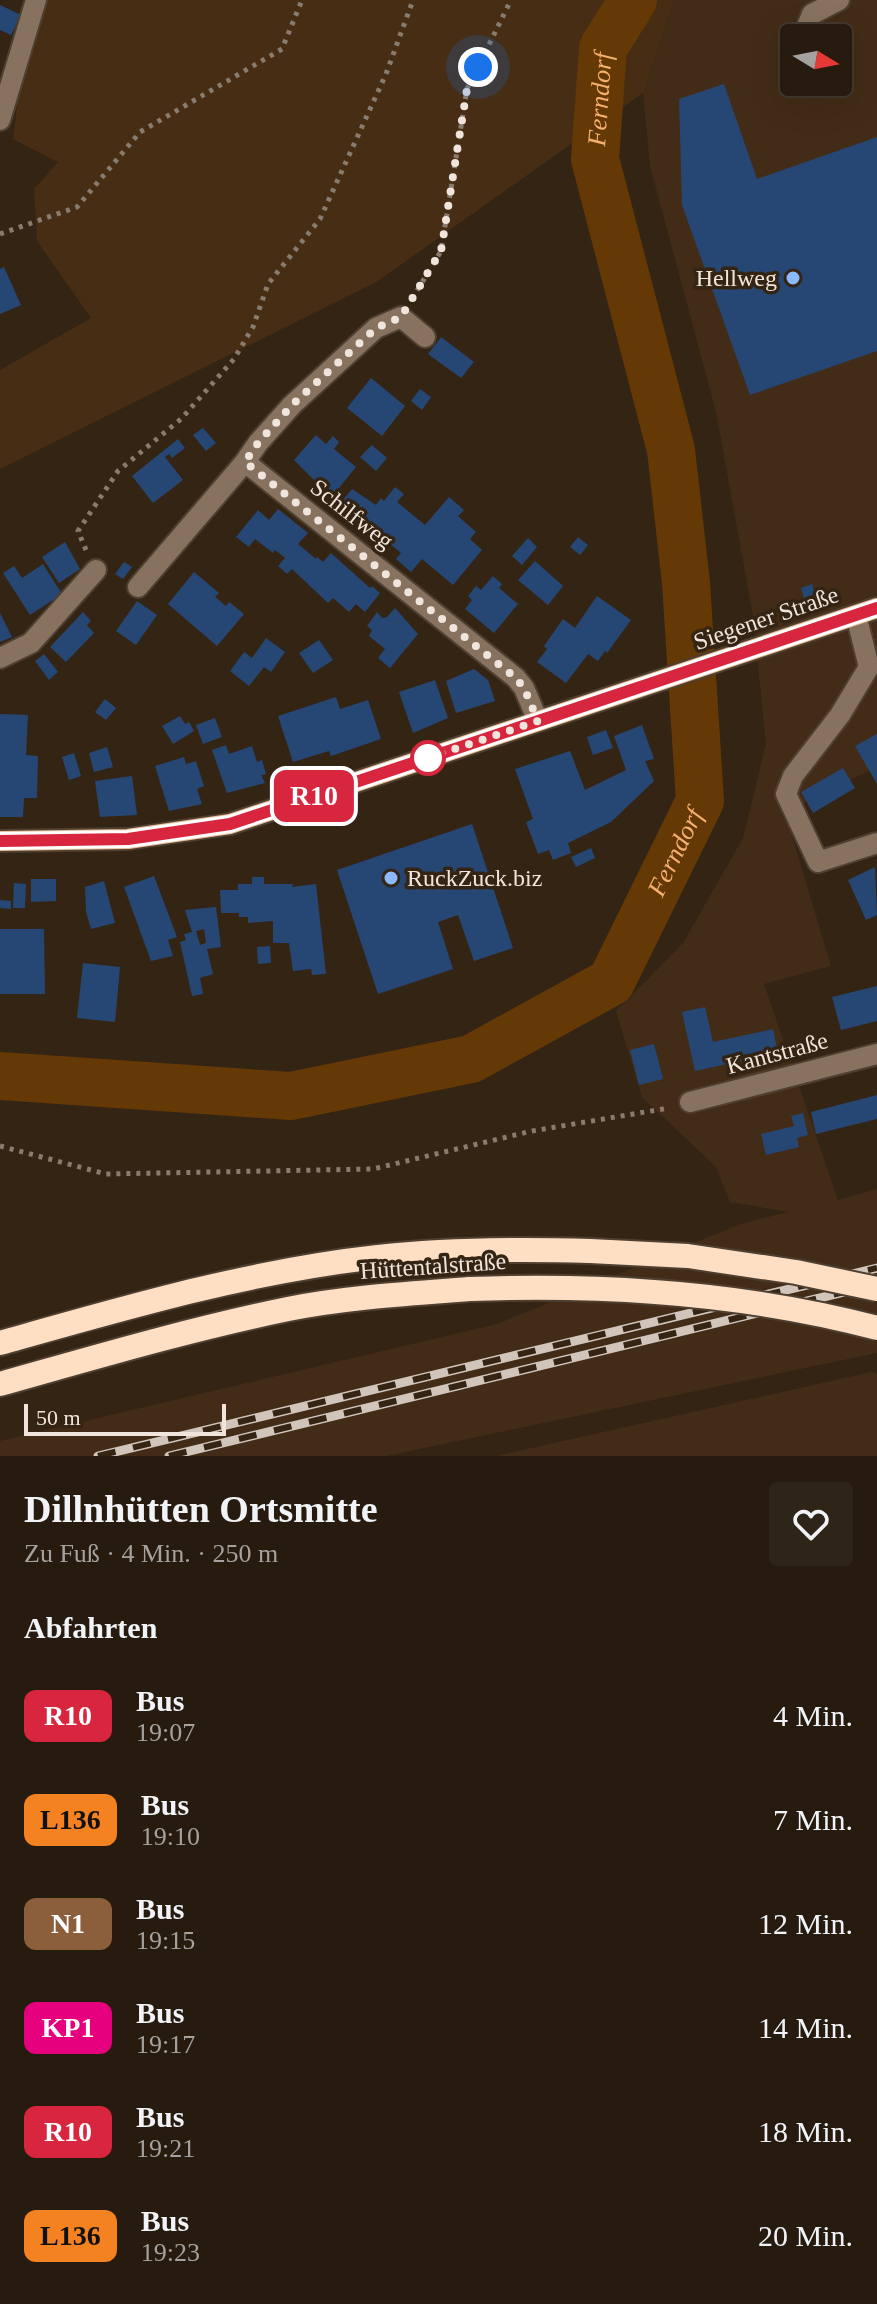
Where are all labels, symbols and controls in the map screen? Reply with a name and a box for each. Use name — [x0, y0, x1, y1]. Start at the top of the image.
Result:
north arrow — [780, 24, 852, 96]
map controls — [780, 24, 852, 96]
your location — [458, 47, 498, 87]
water label: Ferndorf — [582, 48, 618, 148]
place label: Hellweg — [696, 265, 777, 291]
marker: Hellweg — [784, 269, 802, 287]
street label: Schilfweg — [306, 474, 398, 554]
street label: Siegener Straße — [690, 581, 842, 655]
unlabelled marker — [411, 741, 445, 775]
line badge: R10 — [268, 770, 360, 822]
text: R10 — [290, 780, 338, 811]
water label: Ferndorf — [641, 800, 711, 902]
place label: RuckZuck.biz — [407, 865, 542, 891]
marker: RuckZuck.biz — [382, 869, 400, 887]
street label: Kantstraße — [723, 1027, 831, 1079]
street label: Hüttentalstraße — [359, 1248, 507, 1284]
scale bar — [24, 1400, 226, 1436]
text: 50 m — [36, 1405, 81, 1430]
button: heart — [769, 1482, 853, 1566]
text: Dillnhütten Ortsmitte — [24, 1488, 378, 1530]
text: Zu Fuß · 4 Min. · 250 m — [24, 1539, 278, 1568]
text: Abfahrten — [24, 1611, 157, 1644]
text: Bus — [136, 1684, 184, 1717]
text: 4 Min. — [773, 1699, 853, 1732]
text: R10 — [44, 1700, 92, 1731]
text: 19:07 — [136, 1718, 195, 1747]
text: Bus — [141, 1788, 189, 1821]
text: 7 Min. — [773, 1803, 853, 1836]
text: L136 — [40, 1804, 101, 1835]
text: 19:10 — [141, 1822, 200, 1851]
text: Bus — [136, 1892, 184, 1925]
text: 12 Min. — [758, 1907, 853, 1940]
text: N1 — [51, 1908, 85, 1939]
text: 19:15 — [136, 1926, 195, 1955]
text: Bus — [136, 1996, 184, 2029]
text: 14 Min. — [758, 2011, 853, 2044]
text: KP1 — [42, 2012, 94, 2043]
text: 19:17 — [136, 2030, 195, 2059]
text: Bus — [136, 2100, 184, 2133]
text: 18 Min. — [758, 2115, 853, 2148]
text: R10 — [44, 2116, 92, 2147]
text: 19:21 — [136, 2134, 195, 2163]
text: Bus — [141, 2204, 189, 2237]
text: 20 Min. — [758, 2219, 853, 2252]
text: L136 — [40, 2220, 101, 2251]
text: 19:23 — [141, 2238, 200, 2267]

